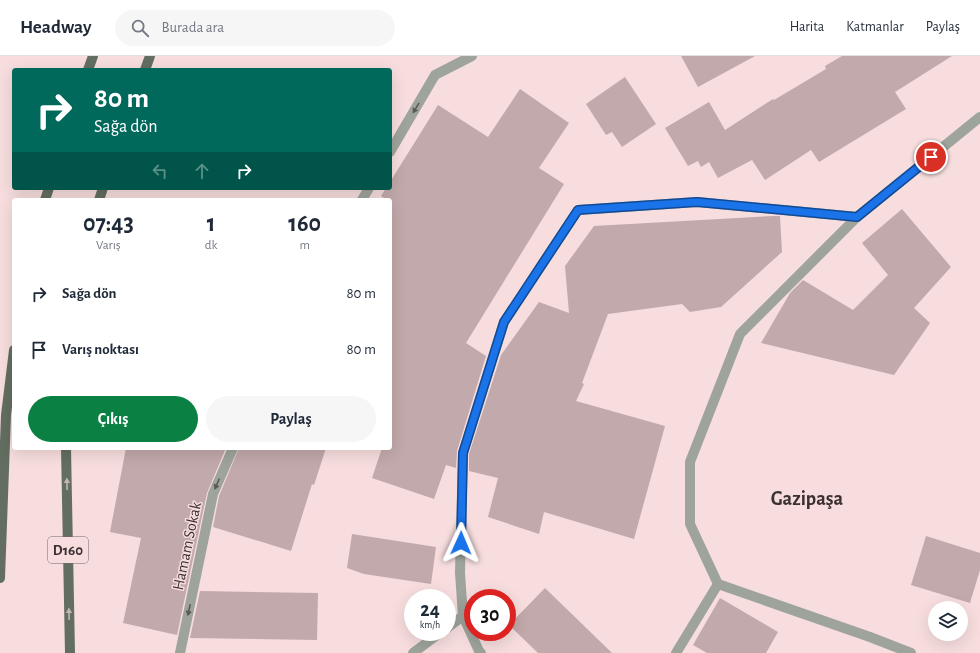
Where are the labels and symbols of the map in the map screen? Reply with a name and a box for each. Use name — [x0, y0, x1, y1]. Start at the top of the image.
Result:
one-way arrow — [412, 102, 419, 114]
pin — [914, 140, 948, 174]
one-way arrow — [64, 477, 70, 490]
one-way arrow — [214, 478, 220, 489]
district label: Gazipaşa — [771, 489, 844, 509]
street label: Hamam Sokak — [170, 500, 204, 592]
position arrow — [440, 522, 482, 564]
road number: D160 — [48, 537, 88, 563]
speed limit sign: 30 — [464, 589, 516, 641]
one-way arrow — [185, 604, 191, 616]
one-way arrow — [66, 607, 72, 620]

